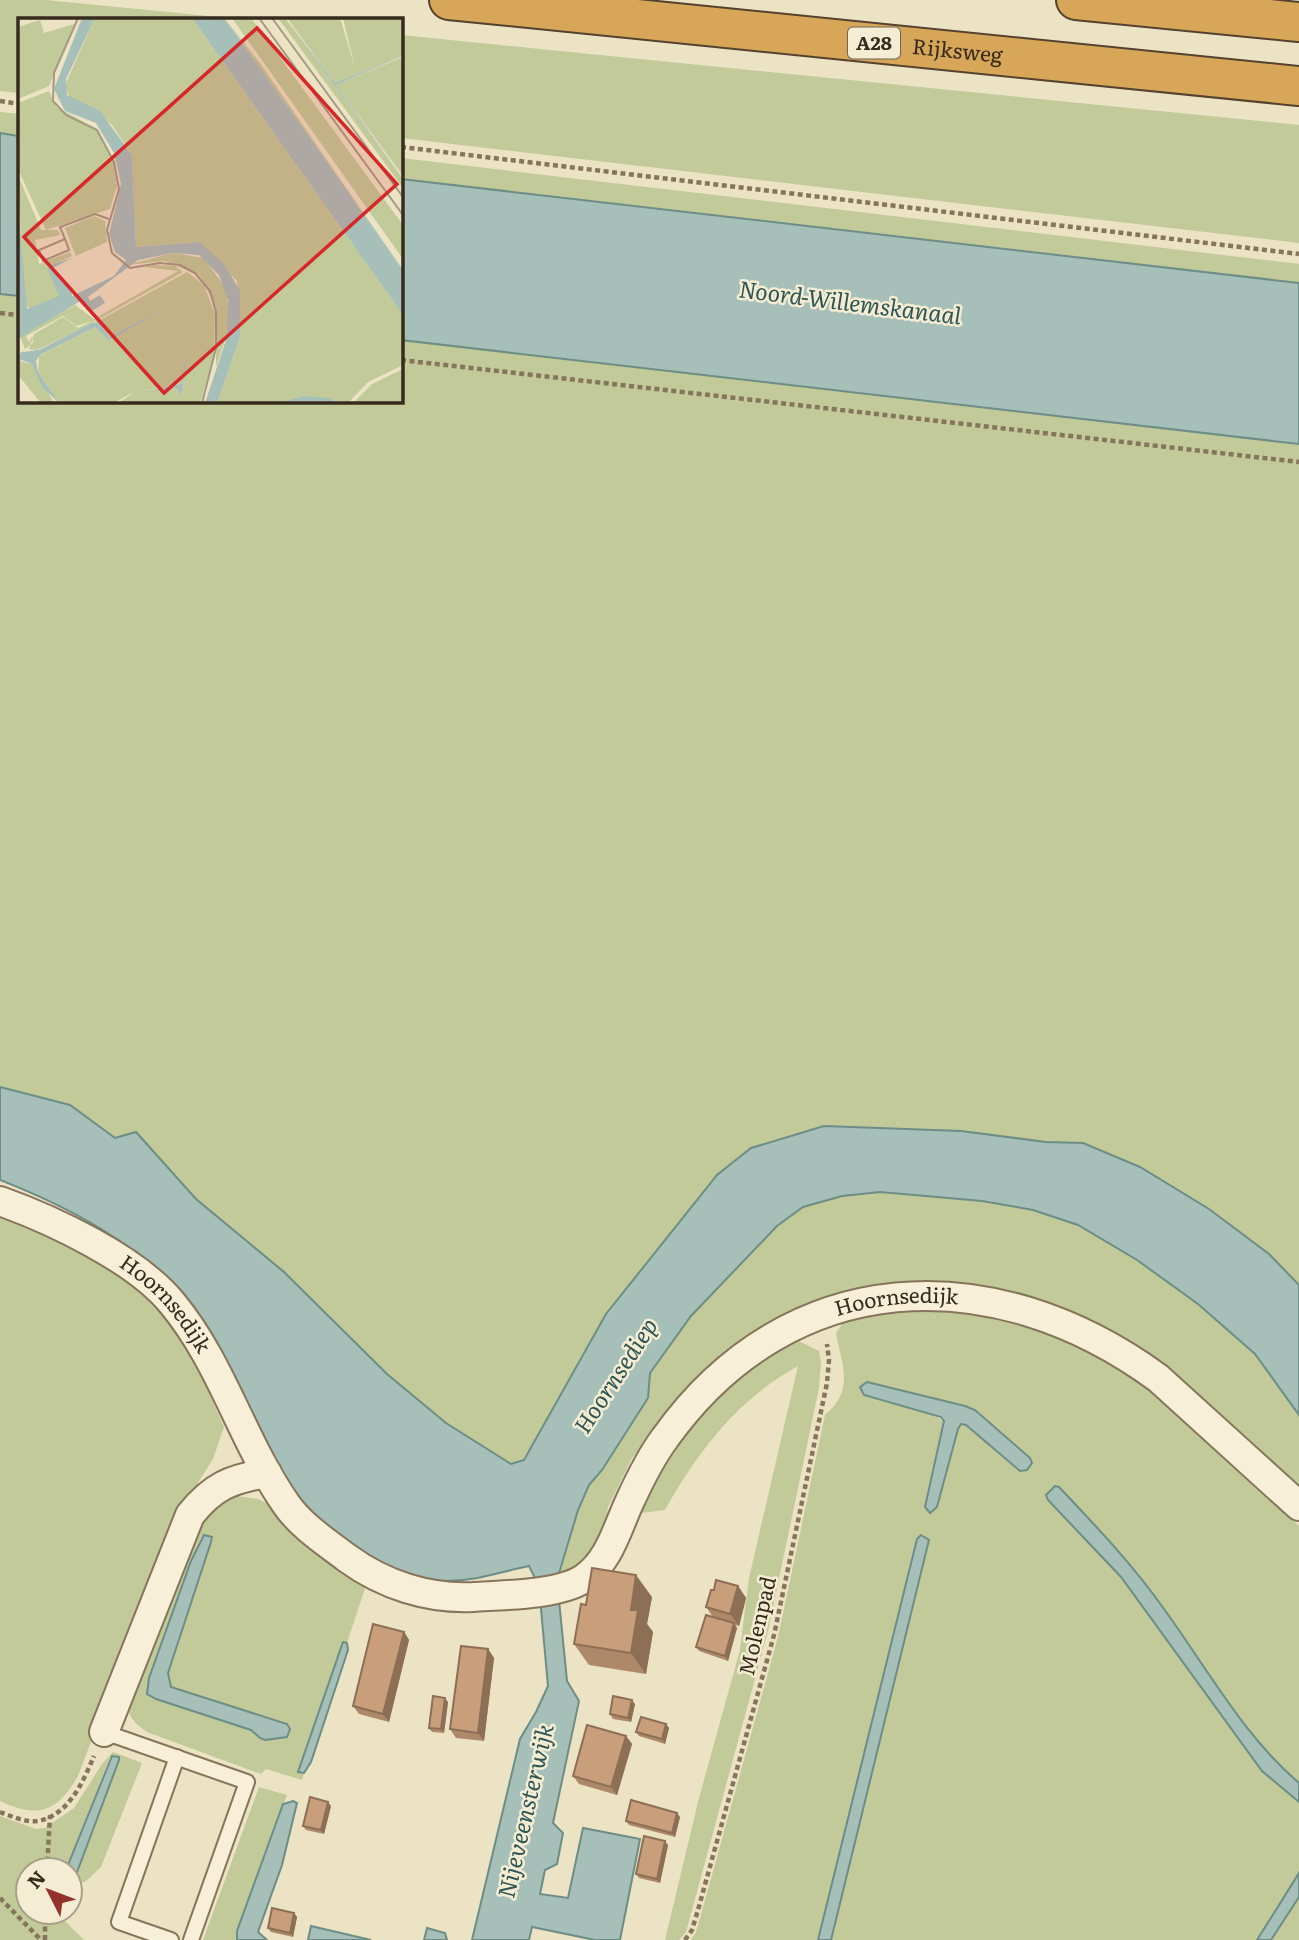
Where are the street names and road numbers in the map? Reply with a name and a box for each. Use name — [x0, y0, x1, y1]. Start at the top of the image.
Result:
road number: A28 — [848, 28, 900, 58]
street label: Rijksweg — [911, 29, 1005, 69]
street label: Hoornsedijk — [115, 1245, 221, 1358]
street label: Hoornsedijk — [830, 1278, 960, 1322]
street label: Molenpad — [729, 1573, 782, 1678]

